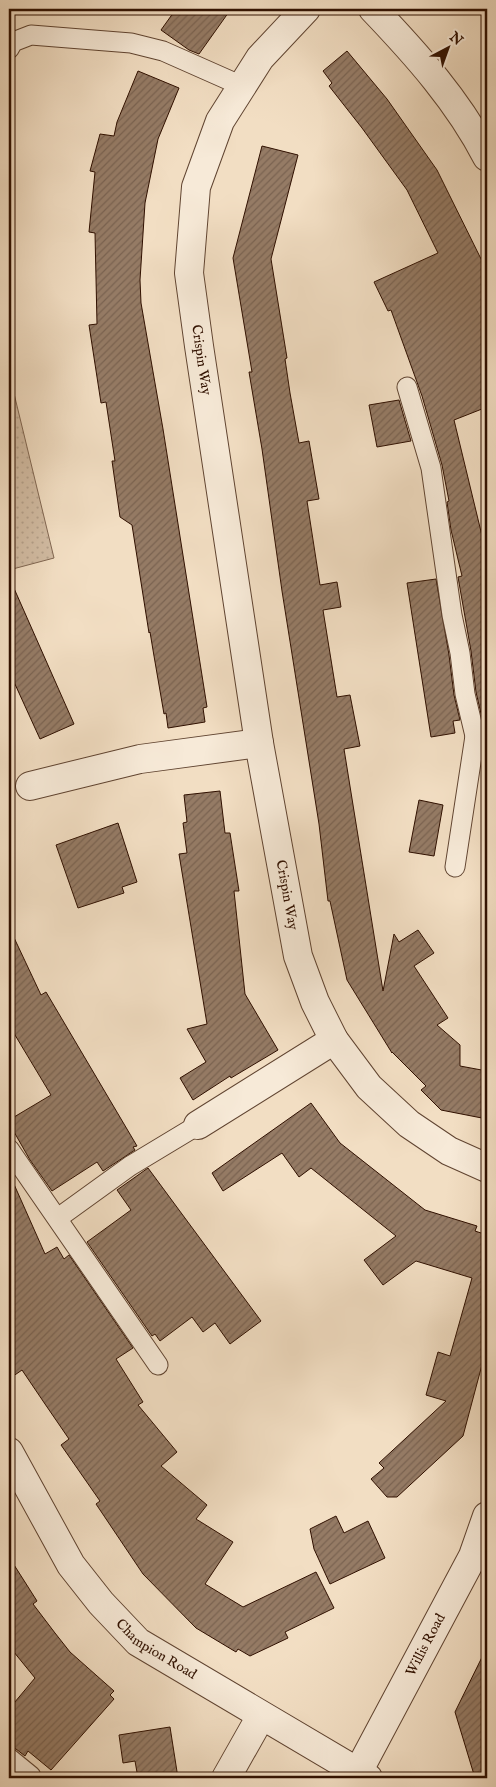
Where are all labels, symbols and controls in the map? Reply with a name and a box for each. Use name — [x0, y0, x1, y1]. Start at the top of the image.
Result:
north arrow — [424, 22, 474, 72]
text: N — [445, 28, 466, 50]
street label: Crispin Way — [187, 324, 215, 396]
street label: Crispin Way — [272, 858, 302, 932]
street label: Willis Road — [402, 1610, 450, 1679]
street label: Champion Road — [112, 1615, 200, 1684]

